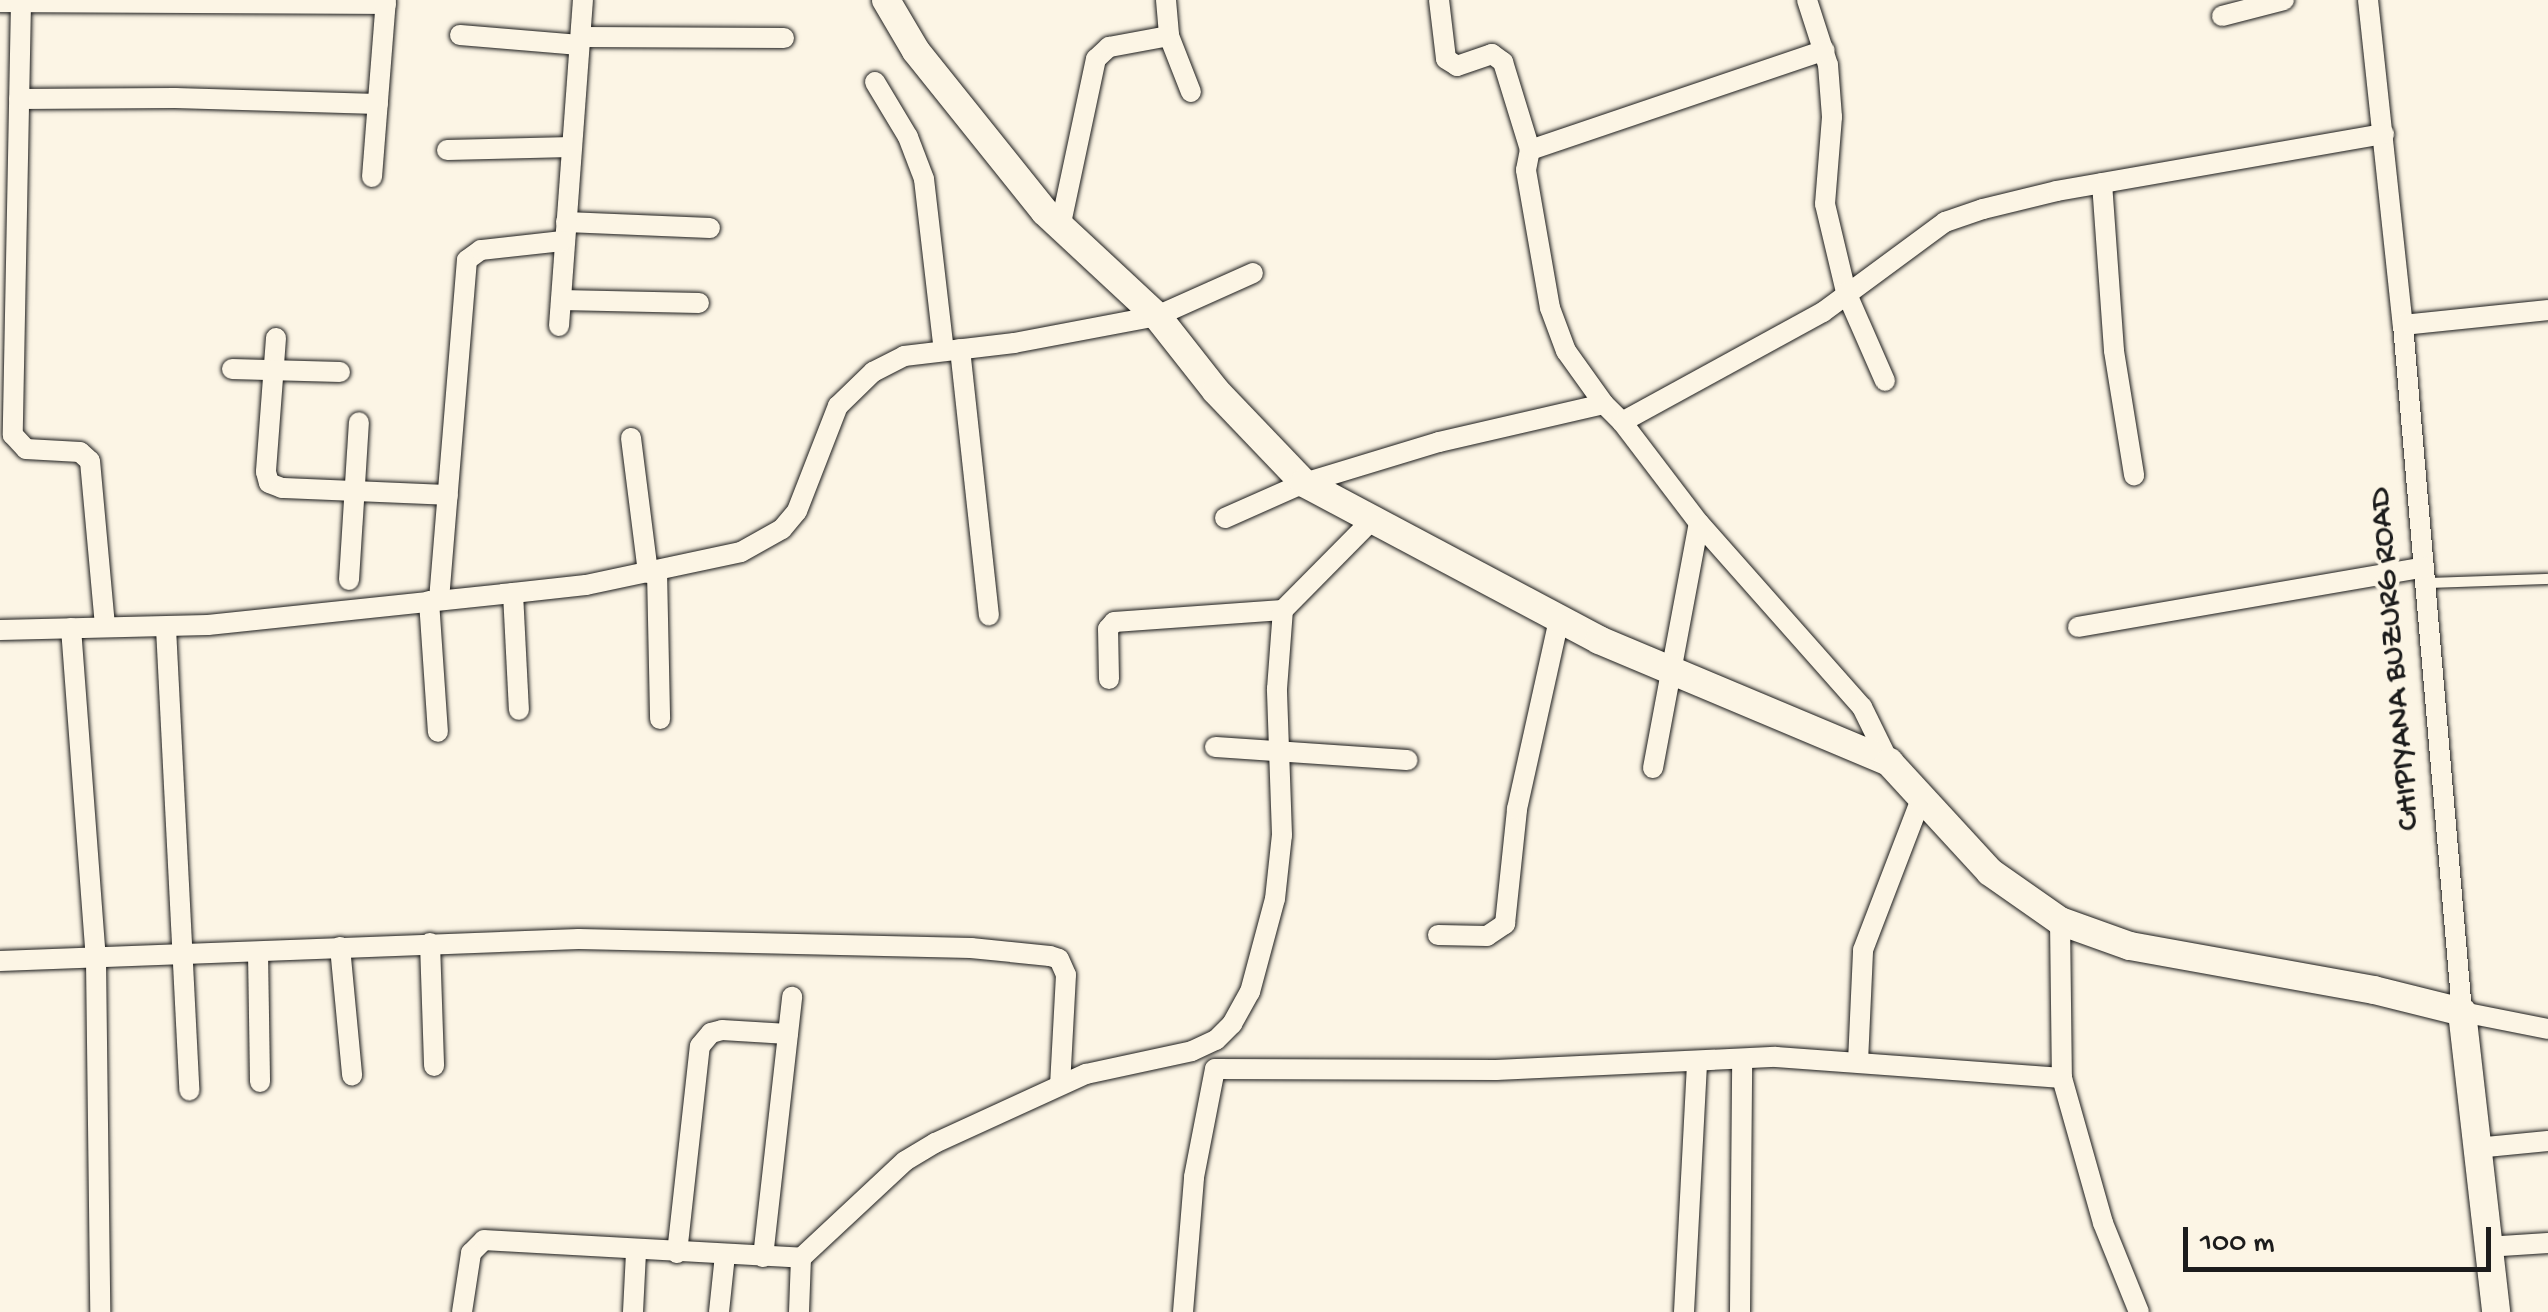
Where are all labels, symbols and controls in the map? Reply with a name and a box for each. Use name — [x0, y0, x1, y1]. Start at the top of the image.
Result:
street label: CHIPIYANA BUZURG ROAD — [2362, 486, 2430, 832]
scale bar — [2188, 1207, 2496, 1269]
text: 100 m — [2200, 1227, 2275, 1262]

